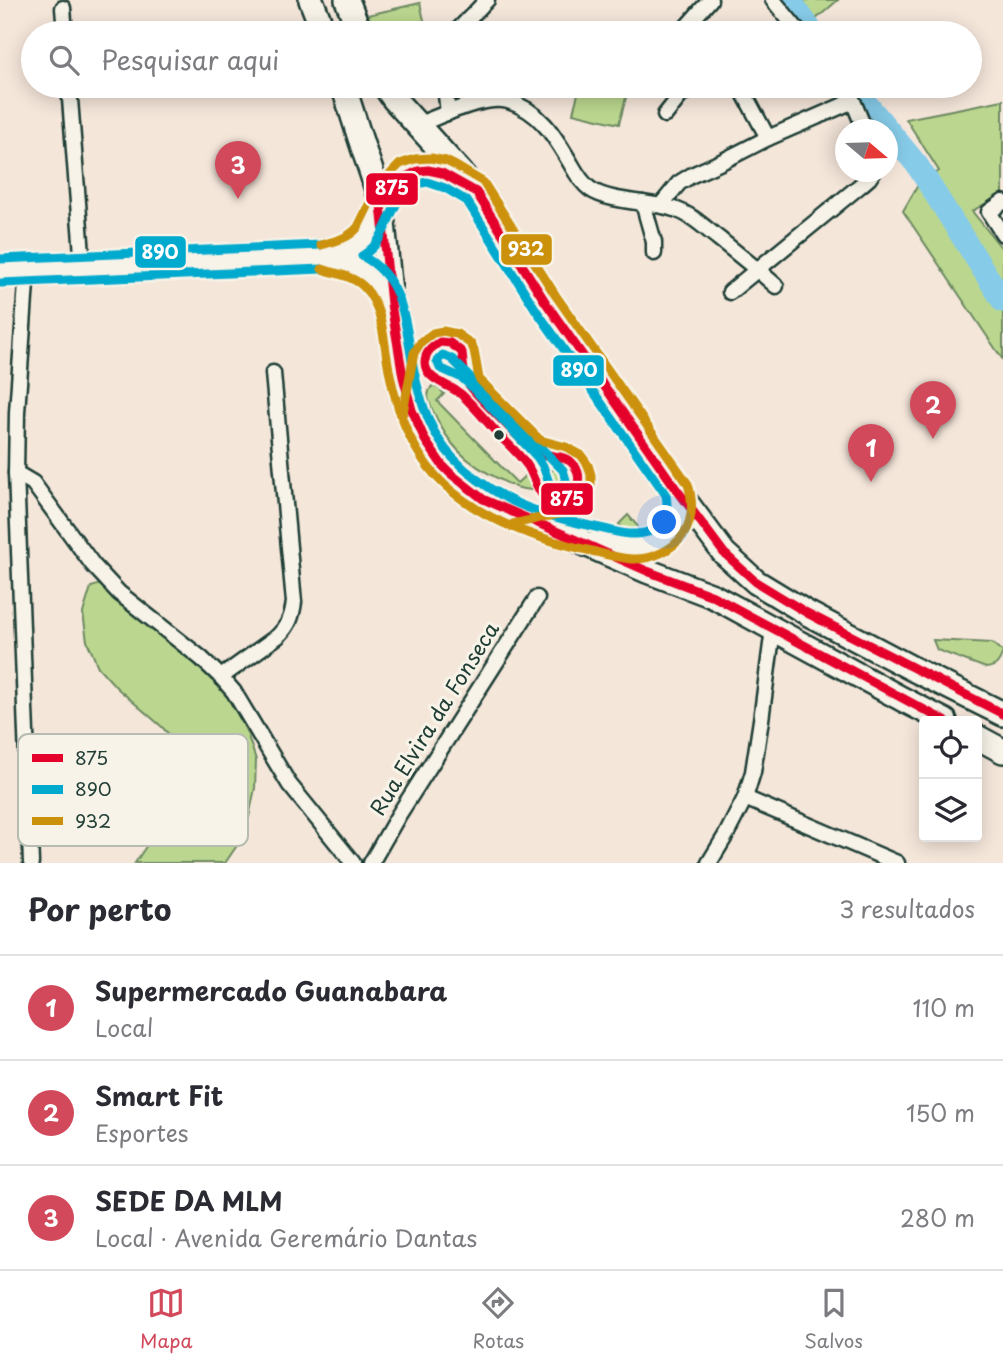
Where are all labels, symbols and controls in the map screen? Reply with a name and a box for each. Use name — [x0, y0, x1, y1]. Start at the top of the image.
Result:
search box — [21, 21, 982, 98]
text: Pesquisar aqui — [101, 40, 279, 79]
icon: search — [45, 41, 83, 79]
north arrow — [835, 119, 898, 182]
pin: 3 — [215, 141, 261, 199]
line badge: 875 — [365, 172, 419, 206]
text: 875 — [375, 173, 409, 201]
line badge: 932 — [500, 233, 553, 266]
text: 932 — [508, 234, 544, 262]
line badge: 890 — [134, 235, 187, 269]
text: 890 — [141, 237, 179, 265]
line badge: 890 — [552, 354, 605, 387]
text: 890 — [560, 355, 598, 383]
pin: 2 — [910, 381, 956, 439]
pin: 1 — [848, 424, 894, 482]
unlabelled marker — [492, 428, 506, 442]
line badge: 875 — [540, 482, 594, 516]
text: 875 — [550, 484, 584, 512]
your location — [647, 505, 681, 539]
street label: Rua Elvira da Fonseca — [361, 615, 506, 821]
map controls — [919, 716, 982, 842]
button: locate — [919, 716, 982, 779]
legend — [18, 734, 248, 846]
text: 875 — [75, 743, 108, 771]
text: 890 — [75, 774, 112, 802]
button: layers — [919, 779, 982, 842]
text: 932 — [75, 806, 111, 834]
text: Por perto — [28, 886, 171, 931]
text: 3 resultados — [839, 891, 975, 926]
text: Supermercado Guanabara — [95, 971, 447, 1010]
text: 1 — [46, 990, 57, 1025]
text: 110 m — [913, 990, 975, 1025]
text: Local — [95, 1010, 153, 1045]
text: Smart Fit — [95, 1076, 223, 1115]
text: 2 — [43, 1095, 59, 1130]
text: 150 m — [906, 1095, 975, 1130]
text: Esportes — [95, 1115, 188, 1150]
text: SEDE DA MLM — [95, 1181, 283, 1220]
text: 3 — [43, 1200, 59, 1235]
text: 280 m — [900, 1200, 975, 1235]
text: Local · Avenida Geremário Dantas — [95, 1220, 477, 1255]
tab: Mapa — [140, 1284, 192, 1354]
tab: Rotas — [473, 1284, 524, 1354]
tab: Salvos — [804, 1284, 863, 1354]

